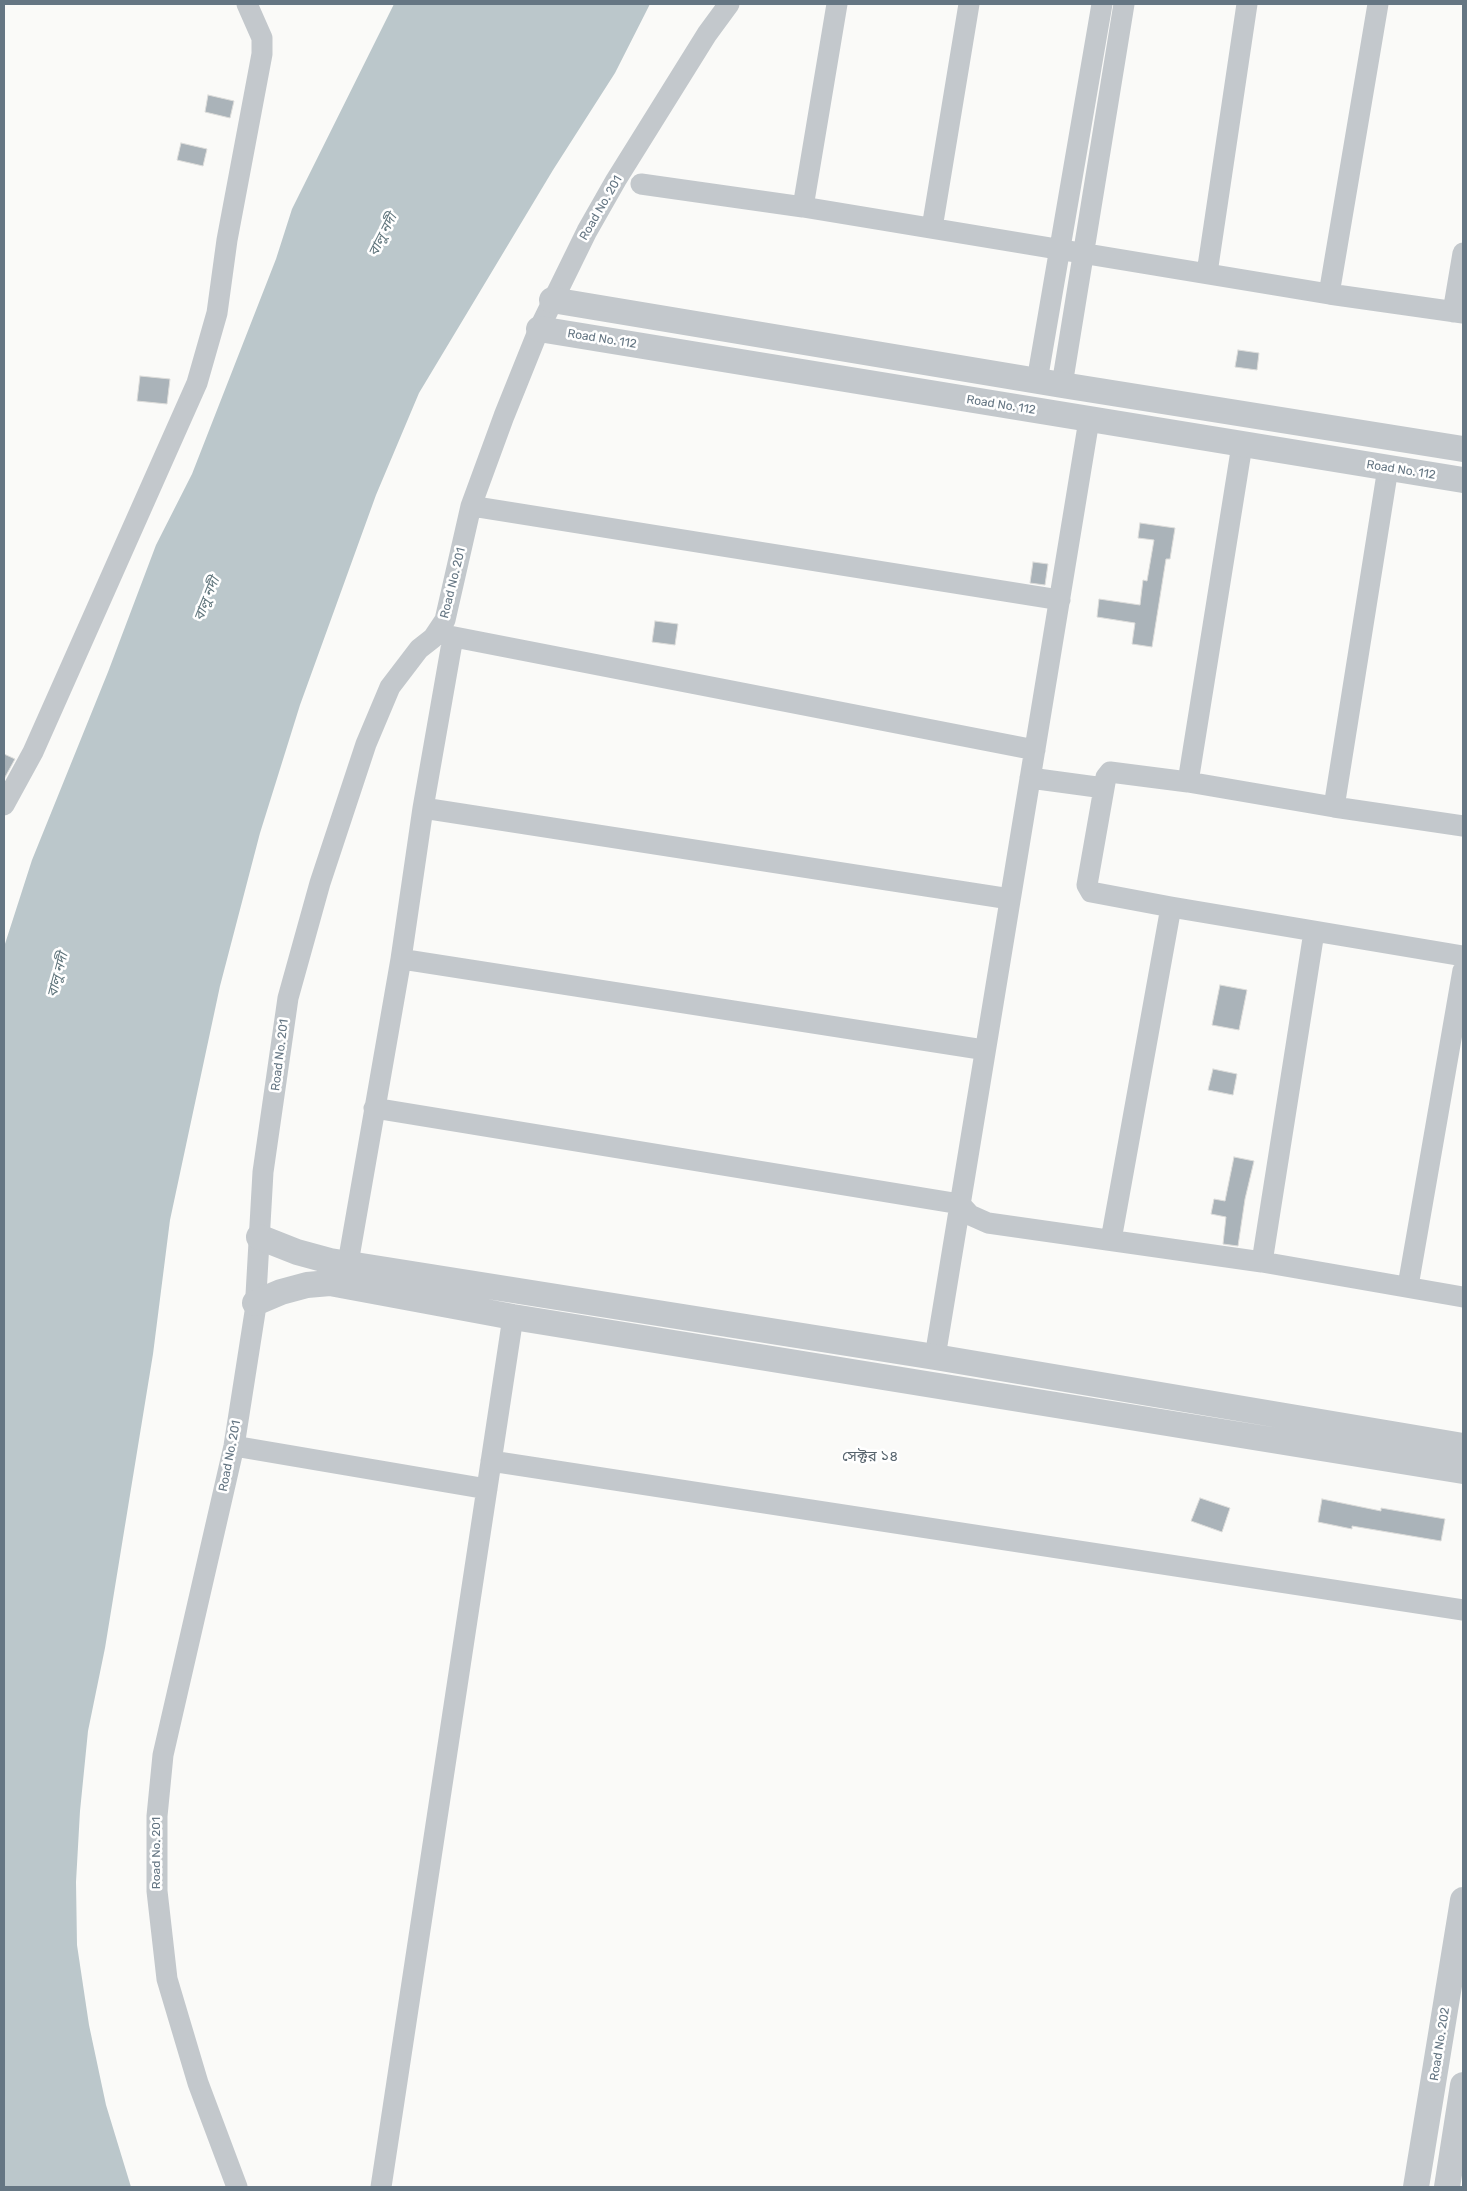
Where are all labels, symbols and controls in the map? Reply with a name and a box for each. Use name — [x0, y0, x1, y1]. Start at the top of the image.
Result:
street label: Road No. 201 — [577, 173, 625, 243]
water label: বালু নদী — [365, 211, 401, 259]
street label: Road No. 112 — [566, 326, 638, 352]
street label: Road No. 112 — [965, 392, 1037, 418]
street label: Road No. 112 — [1365, 457, 1437, 483]
street label: Road No. 201 — [437, 546, 469, 620]
water label: বালু নদী — [191, 575, 223, 623]
water label: বালু নদী — [44, 951, 72, 999]
street label: Road No. 201 — [268, 1018, 292, 1092]
street label: Road No. 201 — [216, 1419, 244, 1493]
district label: সেক্টর ১৪ — [842, 1448, 898, 1466]
street label: Road No. 201 — [150, 1817, 164, 1889]
street label: Road No. 202 — [1427, 2006, 1453, 2082]

